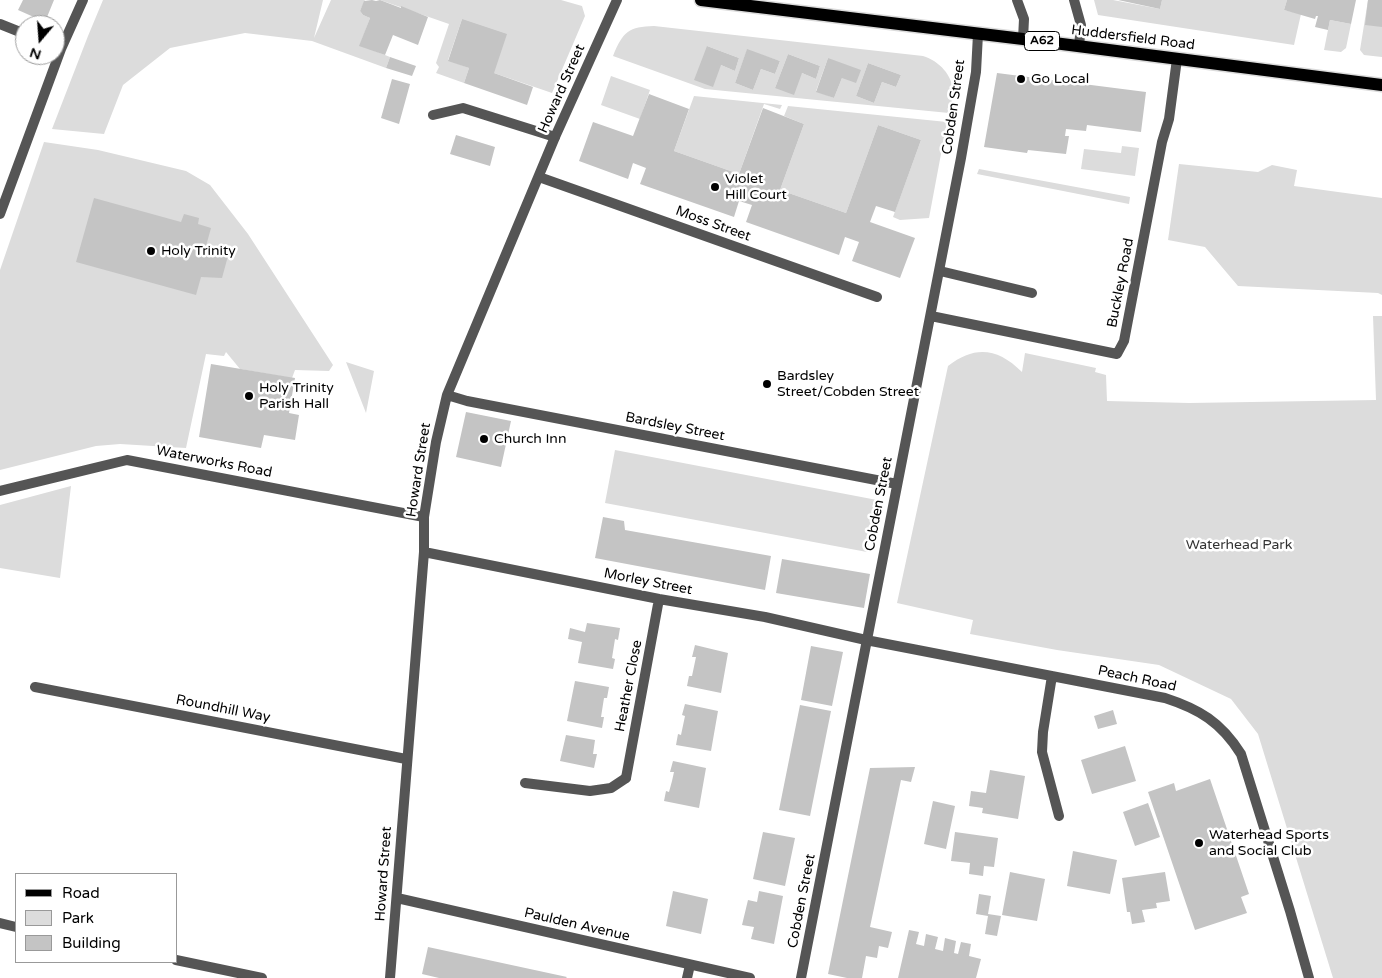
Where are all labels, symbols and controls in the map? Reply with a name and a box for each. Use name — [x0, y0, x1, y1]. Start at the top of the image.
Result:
north arrow — [15, 15, 65, 65]
street label: Huddersfield Road — [1070, 22, 1196, 54]
road number: A62 — [1024, 31, 1060, 50]
street label: Howard Street — [535, 42, 589, 136]
text: N — [28, 44, 43, 64]
street label: Cobden Street — [939, 58, 969, 156]
place label: Go Local — [1031, 71, 1089, 87]
marker: Go Local — [1015, 73, 1027, 85]
place label: Violet Hill Court — [725, 171, 787, 203]
marker: Violet Hill Court — [709, 181, 721, 193]
street label: Moss Street — [673, 203, 753, 245]
street label: Buckley Road — [1104, 237, 1138, 329]
place label: Holy Trinity — [161, 243, 236, 259]
marker: Holy Trinity — [145, 245, 157, 257]
place label: Bardsley Street/Cobden Street — [777, 368, 919, 401]
marker: Bardsley Street/Cobden Street — [761, 378, 773, 390]
place label: Holy Trinity Parish Hall — [259, 380, 334, 412]
marker: Holy Trinity Parish Hall — [243, 390, 255, 402]
street label: Bardsley Street — [624, 409, 726, 445]
street label: Howard Street — [403, 422, 435, 518]
place label: Church Inn — [494, 431, 566, 447]
marker: Church Inn — [478, 433, 490, 445]
street label: Waterworks Road — [155, 443, 273, 481]
street label: Cobden Street — [862, 455, 896, 553]
park label: Waterhead Park — [1186, 537, 1292, 553]
street label: Morley Street — [602, 565, 694, 599]
street label: Heather Close — [612, 639, 646, 733]
street label: Peach Road — [1096, 662, 1178, 696]
street label: Roundhill Way — [174, 692, 272, 726]
street label: Howard Street — [372, 826, 396, 922]
place label: Waterhead Sports and Social Club — [1209, 827, 1329, 860]
marker: Waterhead Sports and Social Club — [1193, 837, 1205, 849]
street label: Cobden Street — [785, 852, 819, 950]
legend — [15, 873, 178, 963]
text: Road — [62, 884, 100, 902]
street label: Paulden Avenue — [523, 905, 631, 945]
text: Park — [62, 909, 94, 927]
text: Building — [62, 934, 121, 952]

